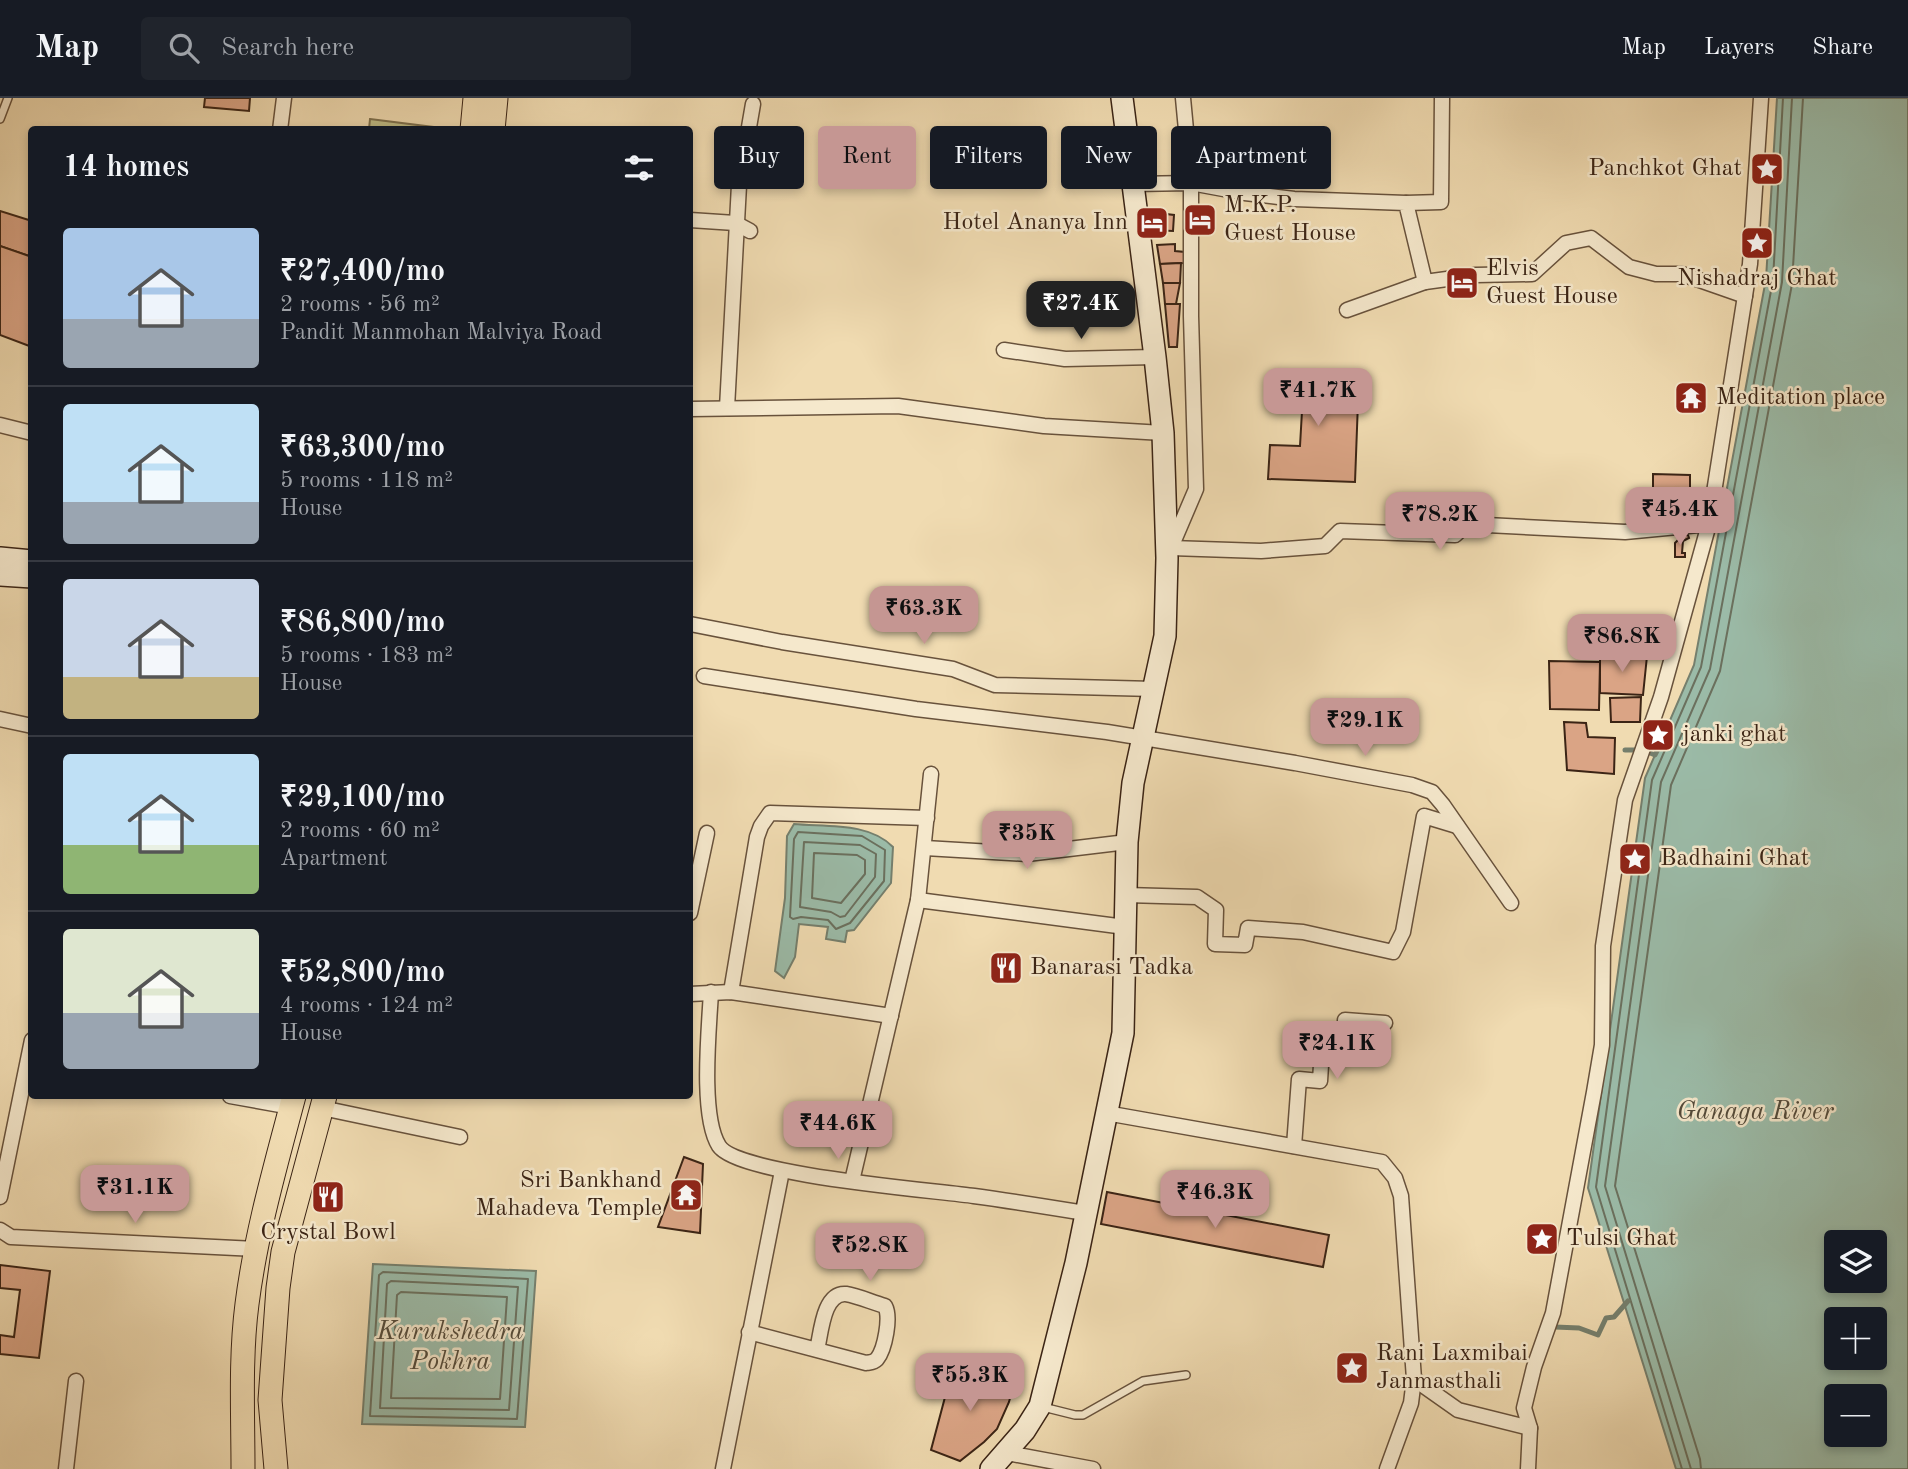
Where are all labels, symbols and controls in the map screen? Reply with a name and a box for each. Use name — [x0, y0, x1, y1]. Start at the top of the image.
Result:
search box — [141, 17, 631, 80]
icon: search — [165, 29, 203, 67]
text: Map — [35, 32, 99, 65]
text: Search here — [221, 35, 354, 61]
text: Map — [1622, 36, 1666, 60]
text: Layers — [1704, 36, 1774, 60]
text: Share — [1812, 36, 1873, 60]
chip: Buy — [714, 126, 804, 189]
chip: Rent — [818, 126, 916, 189]
chip: Filters — [930, 126, 1047, 189]
chip: New — [1061, 126, 1157, 189]
chip: Apartment — [1171, 126, 1331, 189]
icon: filters — [620, 149, 658, 187]
place icon: Panchkot Ghat — [1748, 150, 1786, 188]
text: 14 homes — [63, 153, 189, 183]
place label: Panchkot Ghat — [1588, 157, 1742, 181]
place label: M.K.P. Guest House — [1224, 194, 1356, 246]
hotel icon: M.K.P. Guest House — [1181, 201, 1219, 239]
hotel icon: Hotel Ananya Inn — [1133, 204, 1171, 242]
place label: Hotel Ananya Inn — [943, 211, 1128, 235]
place icon: Nishadraj Ghat — [1738, 224, 1776, 262]
icon: home — [119, 256, 203, 340]
text: ₹27,400/mo — [280, 257, 445, 287]
place label: Elvis Guest House — [1486, 257, 1618, 309]
hotel icon: Elvis Guest House — [1443, 264, 1481, 302]
place label: Nishadraj Ghat — [1677, 267, 1837, 291]
pin: ₹27.4K — [1024, 282, 1138, 341]
text: ₹27.4K — [1042, 292, 1120, 315]
text: 2 rooms · 56 m² — [280, 293, 440, 316]
text: Pandit Manmohan Malviya Road — [280, 321, 602, 344]
pin: ₹41.7K — [1261, 368, 1375, 428]
text: ₹41.7K — [1279, 379, 1357, 402]
temple icon: Meditation place — [1672, 379, 1710, 417]
place label: Meditation place — [1716, 386, 1885, 410]
icon: home — [119, 432, 203, 516]
text: ₹63,300/mo — [280, 433, 445, 463]
text: 5 rooms · 118 m² — [280, 469, 453, 492]
pin: ₹45.4K — [1623, 488, 1737, 547]
pin: ₹78.2K — [1383, 492, 1497, 552]
text: House — [280, 497, 342, 520]
text: ₹45.4K — [1641, 498, 1719, 521]
text: ₹78.2K — [1401, 503, 1479, 526]
pin: ₹63.3K — [867, 587, 981, 646]
text: ₹63.3K — [885, 597, 963, 620]
icon: home — [119, 607, 203, 691]
text: ₹86,800/mo — [280, 608, 445, 638]
pin: ₹86.8K — [1565, 614, 1679, 674]
text: ₹86.8K — [1583, 625, 1661, 648]
text: 5 rooms · 183 m² — [280, 644, 453, 667]
text: House — [280, 672, 342, 695]
pin: ₹29.1K — [1308, 698, 1422, 758]
text: ₹29.1K — [1326, 709, 1404, 732]
place icon: janki ghat — [1639, 716, 1677, 754]
place label: janki ghat — [1681, 723, 1786, 747]
icon: home — [119, 782, 203, 866]
text: ₹29,100/mo — [280, 783, 445, 813]
pin: ₹35K — [986, 812, 1068, 871]
text: 2 rooms · 60 m² — [280, 819, 440, 842]
text: ₹35K — [998, 822, 1056, 845]
place icon: Badhaini Ghat — [1616, 840, 1654, 878]
text: Apartment — [280, 847, 388, 870]
place label: Badhaini Ghat — [1660, 847, 1809, 871]
restaurant icon: Banarasi Tadka — [987, 949, 1025, 987]
place label: Banarasi Tadka — [1030, 956, 1193, 980]
icon: home — [119, 957, 203, 1041]
text: ₹52,800/mo — [280, 958, 445, 988]
text: 4 rooms · 124 m² — [280, 994, 453, 1017]
pin: ₹24.1K — [1280, 1021, 1394, 1081]
text: House — [280, 1022, 342, 1045]
text: ₹24.1K — [1298, 1032, 1376, 1055]
water label: Ganaga River — [1676, 1099, 1834, 1125]
pin: ₹44.6K — [781, 1102, 895, 1161]
text: ₹44.6K — [799, 1112, 877, 1135]
pin: ₹31.1K — [78, 1166, 192, 1225]
place label: Sri Bankhand Mahadeva Temple — [475, 1169, 662, 1221]
pin: ₹46.3K — [1158, 1170, 1272, 1230]
text: ₹31.1K — [96, 1176, 174, 1199]
temple icon: Sri Bankhand Mahadeva Temple — [667, 1176, 705, 1214]
restaurant icon: Crystal Bowl — [309, 1178, 347, 1216]
text: ₹46.3K — [1176, 1181, 1254, 1204]
place icon: Tulsi Ghat — [1523, 1220, 1561, 1258]
place label: Crystal Bowl — [260, 1221, 396, 1245]
pin: ₹52.8K — [813, 1224, 927, 1283]
place label: Tulsi Ghat — [1566, 1227, 1677, 1251]
map controls — [1824, 1230, 1887, 1447]
button: layers — [1824, 1230, 1887, 1293]
text: ₹52.8K — [831, 1234, 909, 1257]
button: + — [1824, 1307, 1887, 1370]
water label: Kurukshedra Pokhra — [375, 1319, 524, 1375]
place label: Rani Laxmibai Janmasthali — [1376, 1342, 1528, 1394]
place icon: Rani Laxmibai Janmasthali — [1333, 1349, 1371, 1387]
pin: ₹55.3K — [913, 1354, 1027, 1413]
text: ₹55.3K — [931, 1364, 1009, 1387]
button: − — [1824, 1384, 1887, 1447]

